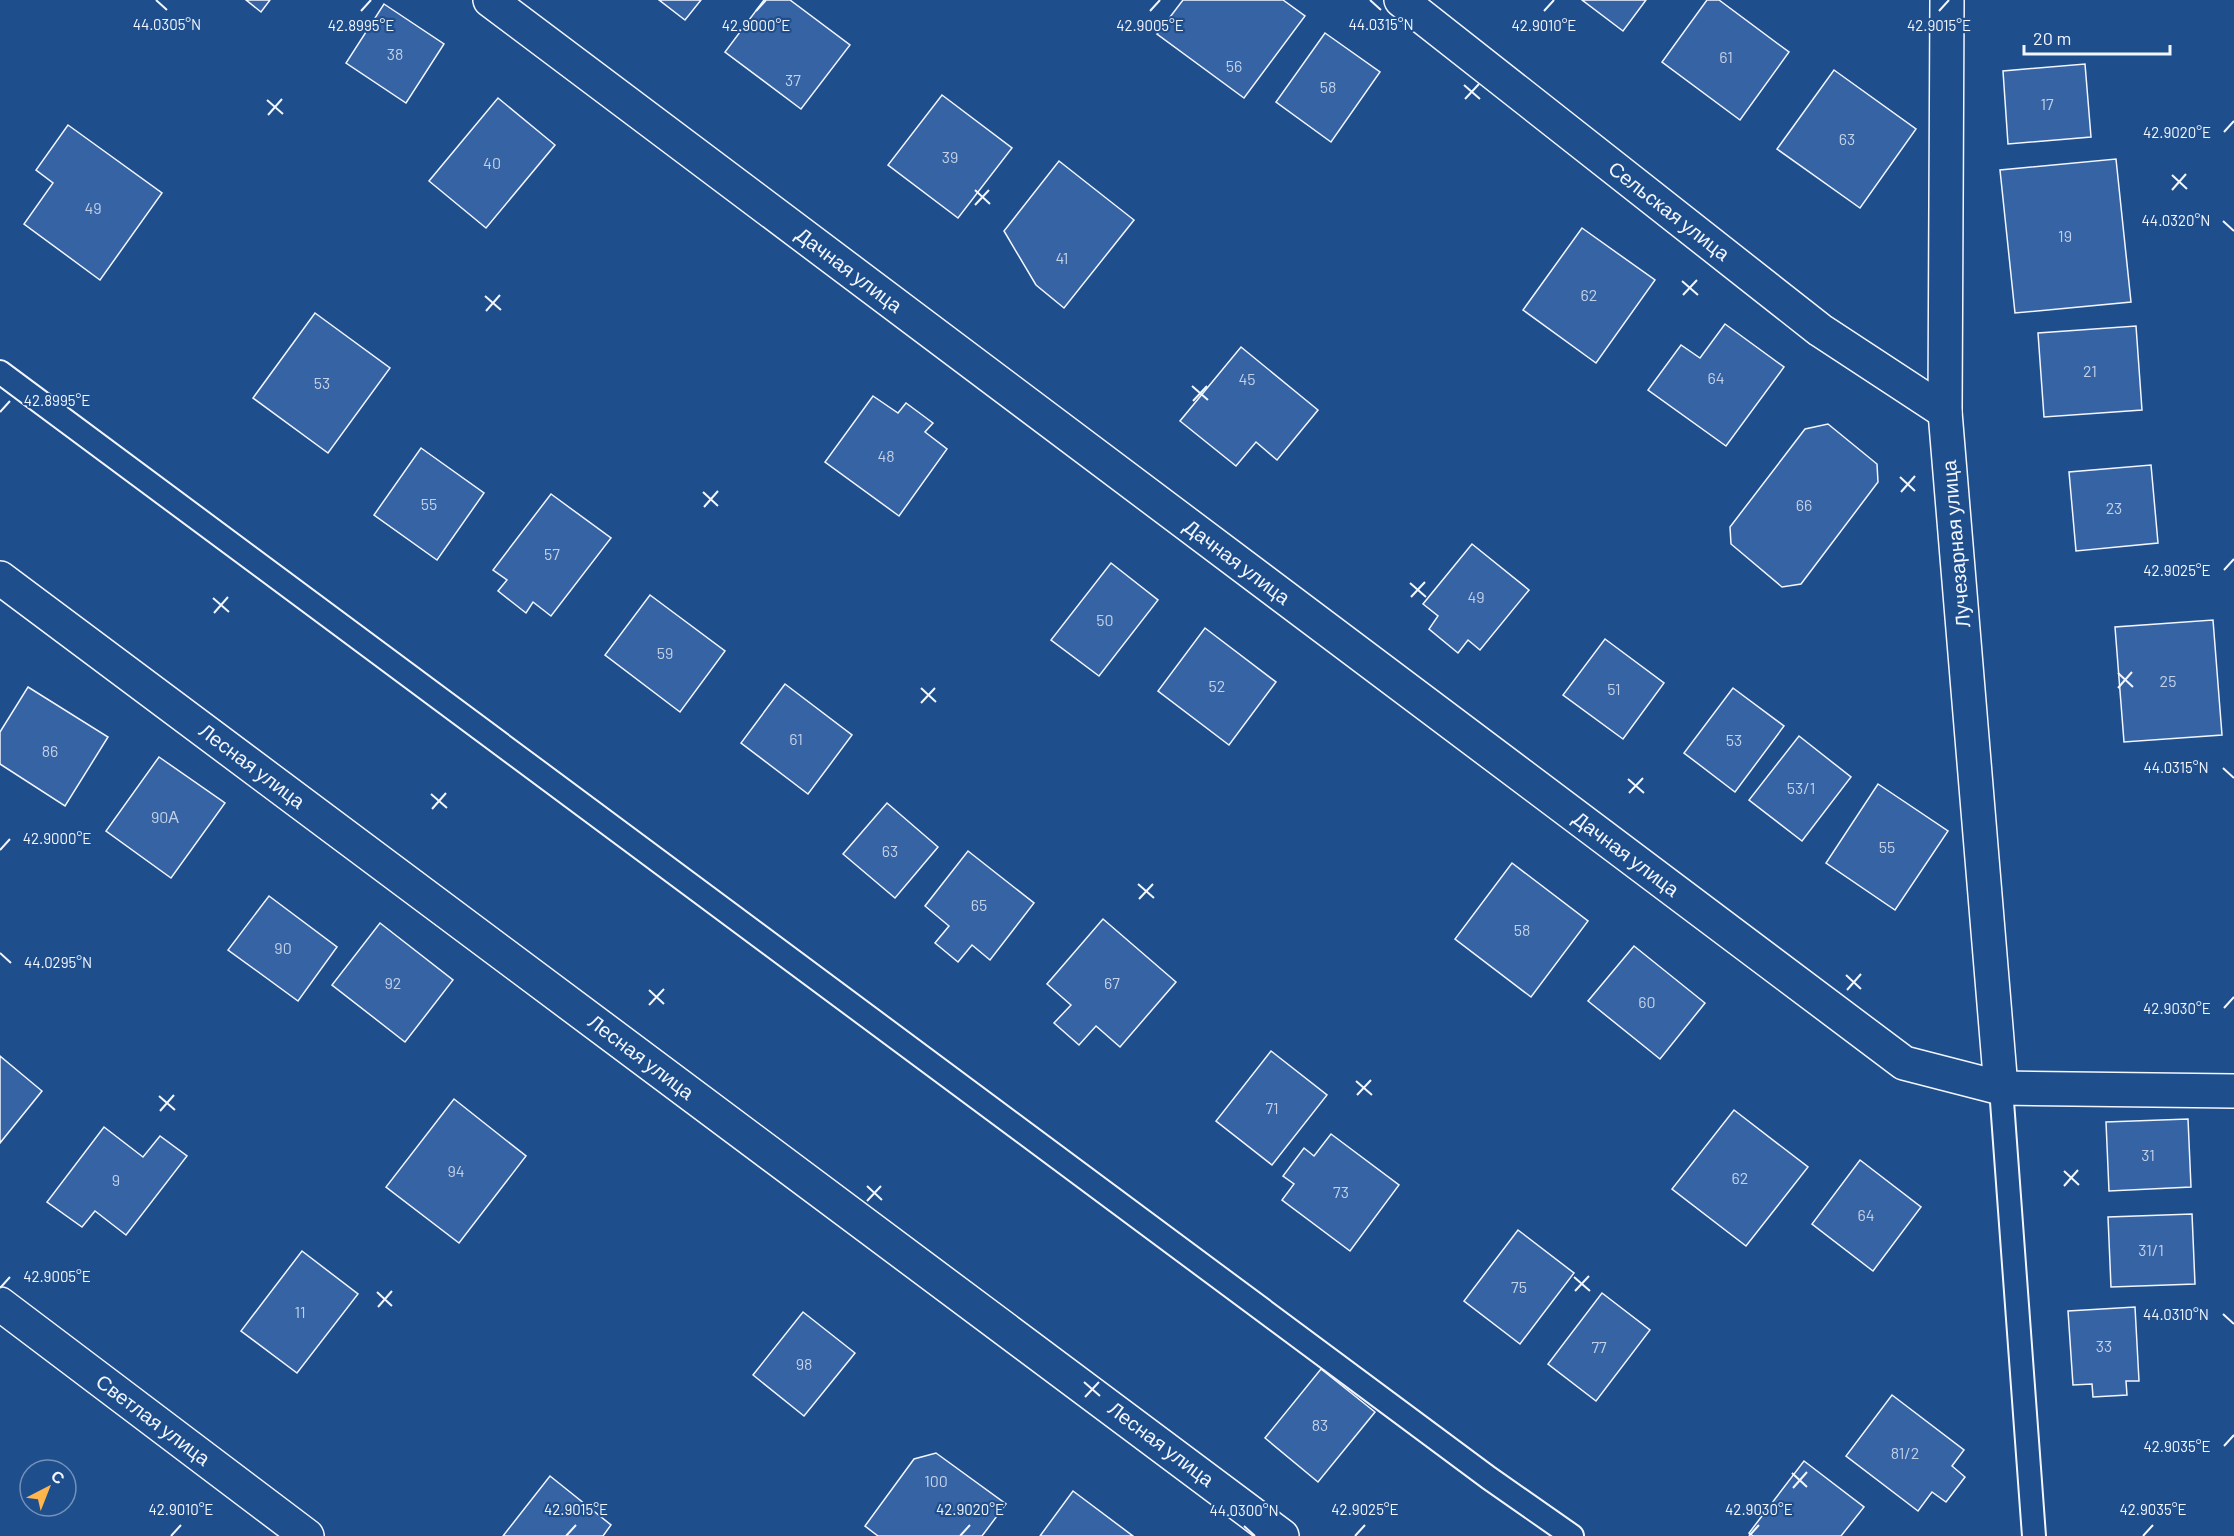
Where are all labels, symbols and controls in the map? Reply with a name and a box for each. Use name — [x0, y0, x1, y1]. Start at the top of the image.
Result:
text: 44.0305°N — [133, 15, 201, 33]
text: 44.0315°N — [1348, 15, 1414, 33]
text: 42.8995°E — [328, 16, 394, 34]
text: 42.9000°E — [722, 16, 790, 34]
text: 42.9005°E — [1116, 16, 1184, 34]
text: 42.9010°E — [1512, 16, 1576, 34]
text: 42.9015°E — [1907, 16, 1971, 34]
scale bar — [2024, 18, 2170, 56]
text: 20 m — [2033, 27, 2071, 49]
house number: 38 — [387, 44, 403, 63]
house number: 61 — [1719, 47, 1733, 66]
house number: 56 — [1226, 56, 1242, 75]
house number: 37 — [785, 70, 801, 89]
house number: 58 — [1320, 77, 1336, 96]
house number: 17 — [2040, 94, 2054, 113]
text: 42.9020°E — [2143, 123, 2211, 141]
house number: 63 — [1839, 129, 1855, 148]
house number: 39 — [942, 147, 958, 166]
house number: 40 — [483, 153, 501, 172]
street label: Сельская улица — [1604, 155, 1736, 265]
house number: 49 — [84, 198, 102, 217]
text: 44.0320°N — [2142, 211, 2210, 229]
street label: Дачная улица — [792, 222, 908, 317]
house number: 19 — [2058, 226, 2072, 245]
house number: 41 — [1056, 248, 1068, 267]
house number: 62 — [1581, 285, 1597, 304]
house number: 21 — [2083, 361, 2097, 380]
house number: 64 — [1707, 368, 1725, 387]
house number: 45 — [1238, 369, 1256, 388]
house number: 53 — [314, 373, 330, 392]
text: 42.8995°E — [24, 391, 90, 409]
house number: 48 — [877, 446, 895, 465]
street label: Лучезарная улица — [1936, 459, 1974, 629]
house number: 55 — [421, 494, 437, 513]
house number: 66 — [1796, 495, 1812, 514]
house number: 23 — [2106, 498, 2122, 517]
street label: Дачная улица — [1180, 514, 1296, 609]
house number: 57 — [544, 544, 560, 563]
text: 42.9025°E — [2143, 561, 2211, 579]
house number: 49 — [1467, 587, 1485, 606]
house number: 50 — [1096, 610, 1114, 629]
house number: 59 — [657, 643, 673, 662]
house number: 25 — [2160, 671, 2176, 690]
house number: 52 — [1209, 676, 1225, 695]
house number: 51 — [1607, 679, 1621, 698]
street label: Лесная улица — [195, 718, 311, 813]
house number: 61 — [789, 729, 803, 748]
house number: 53 — [1726, 730, 1742, 749]
house number: 86 — [42, 741, 58, 760]
text: 44.0315°N — [2143, 758, 2209, 776]
house number: 53/1 — [1787, 778, 1815, 797]
street label: Дачная улица — [1569, 806, 1685, 901]
house number: 90А — [151, 807, 179, 826]
text: 42.9000°E — [23, 829, 91, 847]
house number: 55 — [1879, 837, 1895, 856]
house number: 63 — [882, 841, 898, 860]
house number: 65 — [971, 895, 987, 914]
house number: 58 — [1514, 920, 1530, 939]
house number: 90 — [274, 938, 292, 957]
text: 44.0295°N — [24, 953, 92, 971]
house number: 92 — [385, 973, 401, 992]
house number: 67 — [1104, 973, 1120, 992]
house number: 60 — [1638, 992, 1656, 1011]
text: 42.9030°E — [2143, 999, 2211, 1017]
street label: Лесная улица — [584, 1009, 700, 1104]
house number: 71 — [1265, 1098, 1279, 1117]
house number: 31 — [2141, 1145, 2155, 1164]
house number: 94 — [447, 1161, 465, 1180]
house number: 62 — [1732, 1168, 1748, 1187]
house number: 9 — [112, 1170, 120, 1189]
house number: 73 — [1333, 1182, 1349, 1201]
house number: 64 — [1857, 1205, 1875, 1224]
house number: 31/1 — [2138, 1240, 2164, 1259]
text: 42.9005°E — [23, 1267, 91, 1285]
house number: 75 — [1511, 1277, 1527, 1296]
house number: 11 — [294, 1302, 306, 1321]
text: 44.0310°N — [2143, 1305, 2209, 1323]
house number: 33 — [2096, 1336, 2112, 1355]
house number: 77 — [1591, 1337, 1607, 1356]
house number: 98 — [796, 1354, 812, 1373]
street label: Светлая улица — [92, 1369, 216, 1470]
street label: Лесная улица — [1104, 1396, 1220, 1491]
house number: 83 — [1312, 1415, 1328, 1434]
text: 42.9035°E — [2144, 1437, 2211, 1455]
house number: 81/2 — [1891, 1443, 1919, 1462]
north arrow — [18, 1458, 78, 1518]
text: С — [48, 1466, 69, 1488]
house number: 100 — [924, 1471, 948, 1490]
text: 42.9010°E — [149, 1500, 213, 1518]
text: 42.9015°E — [544, 1500, 608, 1518]
text: 42.9020°E — [936, 1500, 1004, 1518]
text: 42.9025°E — [1331, 1500, 1399, 1518]
text: 42.9030°E — [1725, 1500, 1793, 1518]
text: 42.9035°E — [2120, 1500, 2187, 1518]
text: 44.0300°N — [1209, 1501, 1279, 1519]

